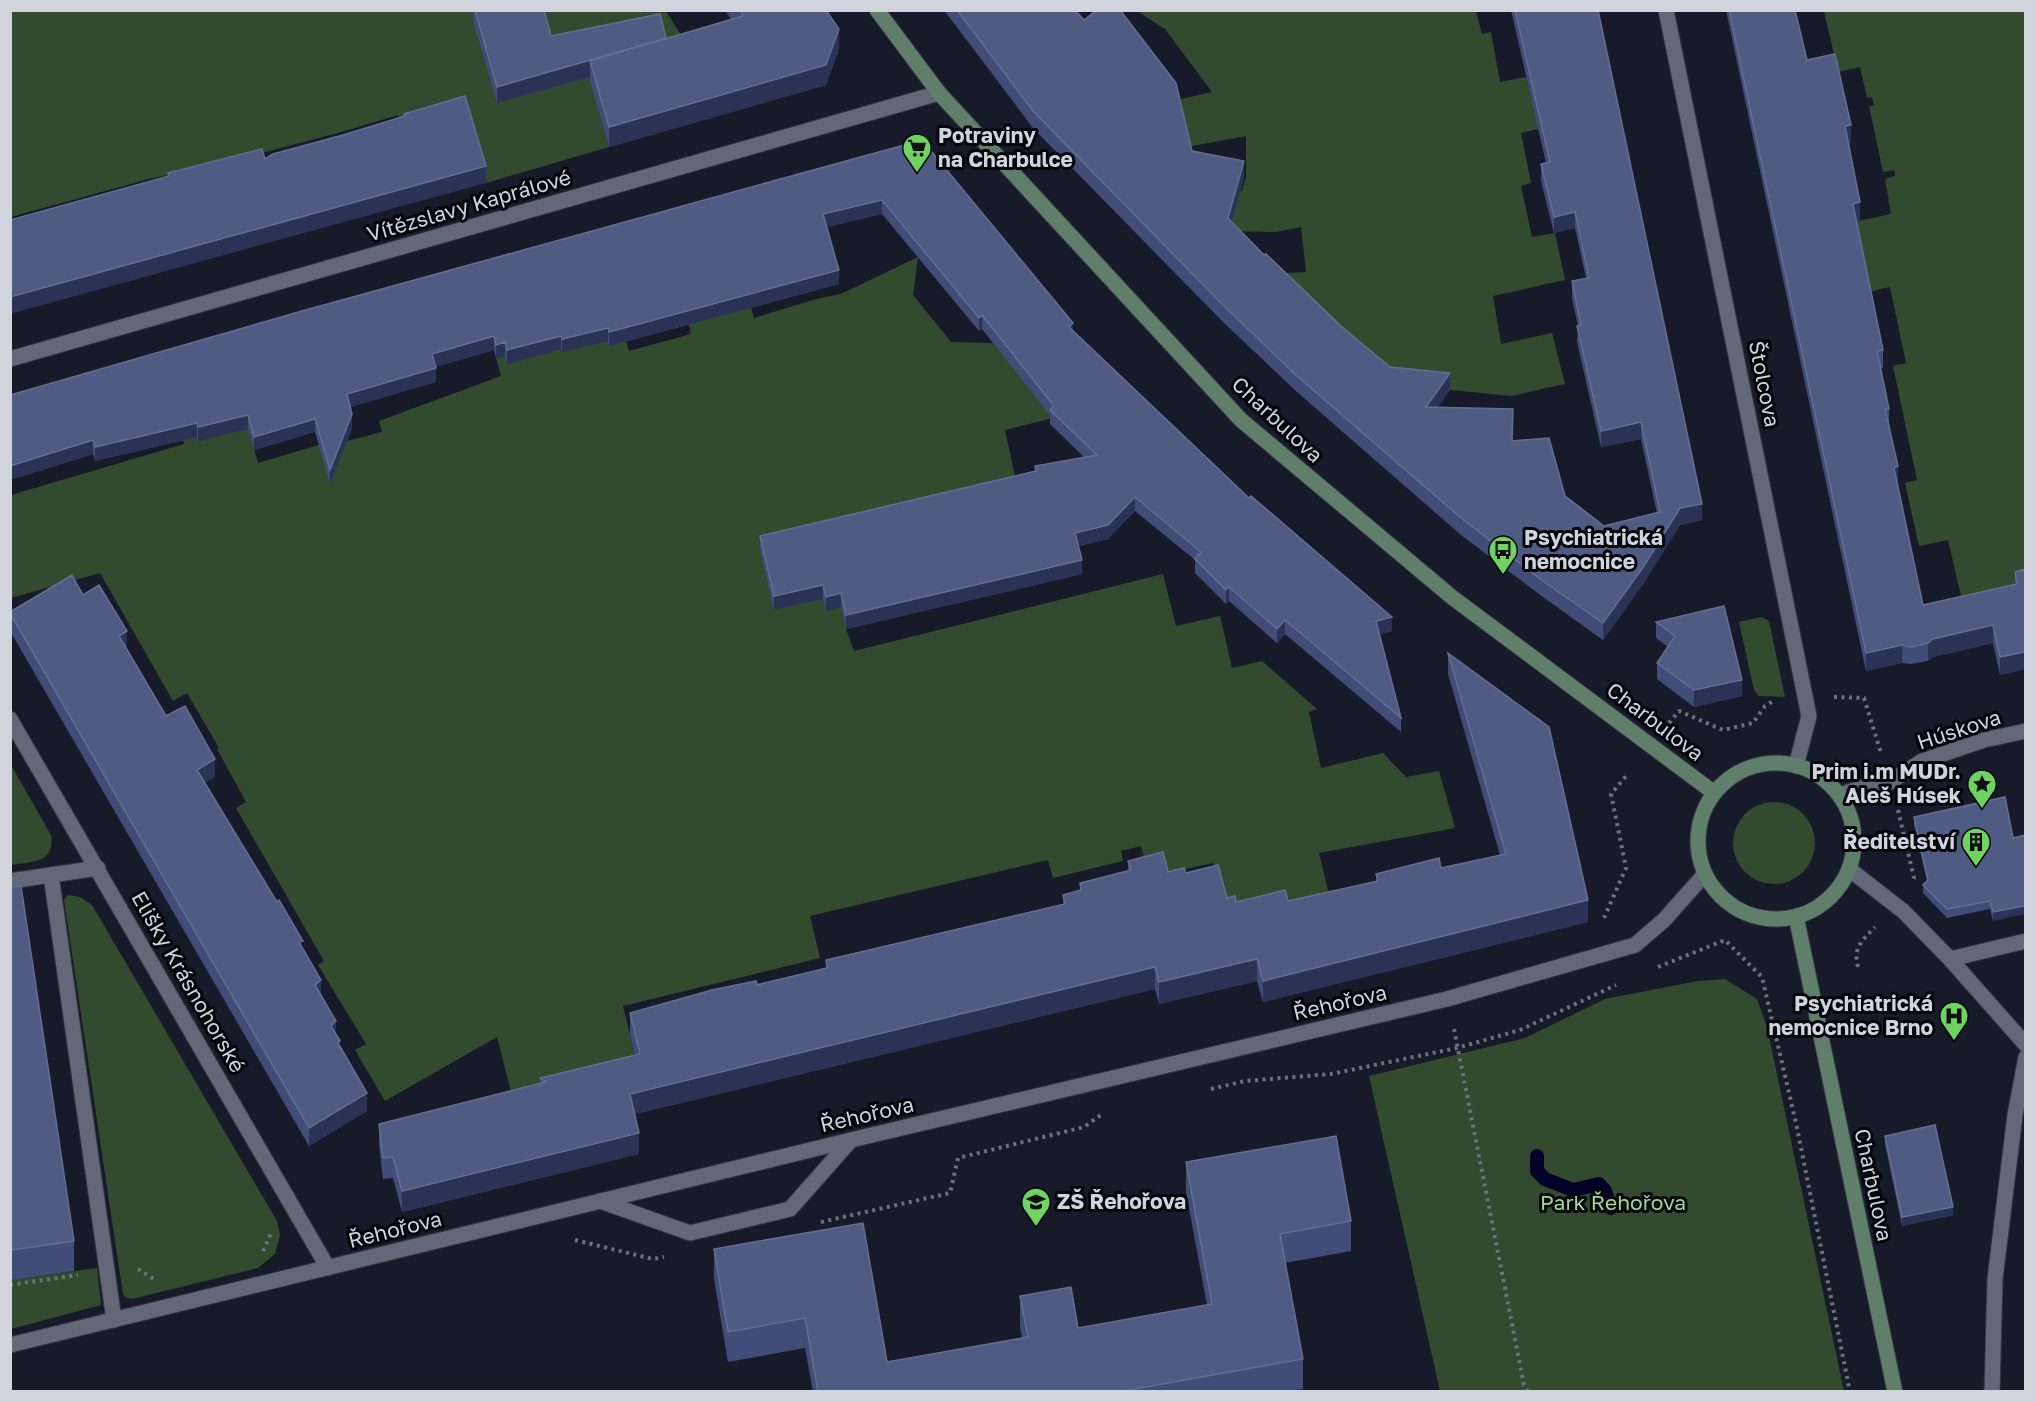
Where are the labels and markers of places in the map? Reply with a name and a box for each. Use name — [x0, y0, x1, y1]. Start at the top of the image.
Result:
place label: Potraviny na Charbulce — [938, 122, 1073, 172]
supermarket icon: Potraviny na Charbulce — [901, 132, 933, 174]
place label: Psychiatrická nemocnice — [1524, 524, 1663, 574]
bus stop icon: Psychiatrická nemocnice — [1487, 534, 1519, 576]
place label: Prim i.m MUDr. Aleš Húsek — [1811, 758, 1961, 808]
place icon: Prim i.m MUDr. Aleš Húsek — [1966, 768, 1998, 810]
building icon: Ředitelství — [1960, 826, 1992, 868]
place label: Ředitelství — [1843, 828, 1957, 854]
place label: Psychiatrická nemocnice Brno — [1768, 990, 1933, 1040]
hospital icon: Psychiatrická nemocnice Brno — [1938, 1000, 1970, 1042]
school or university icon: ZŠ Řehořova — [1020, 1186, 1052, 1228]
place label: ZŠ Řehořova — [1057, 1188, 1186, 1214]

